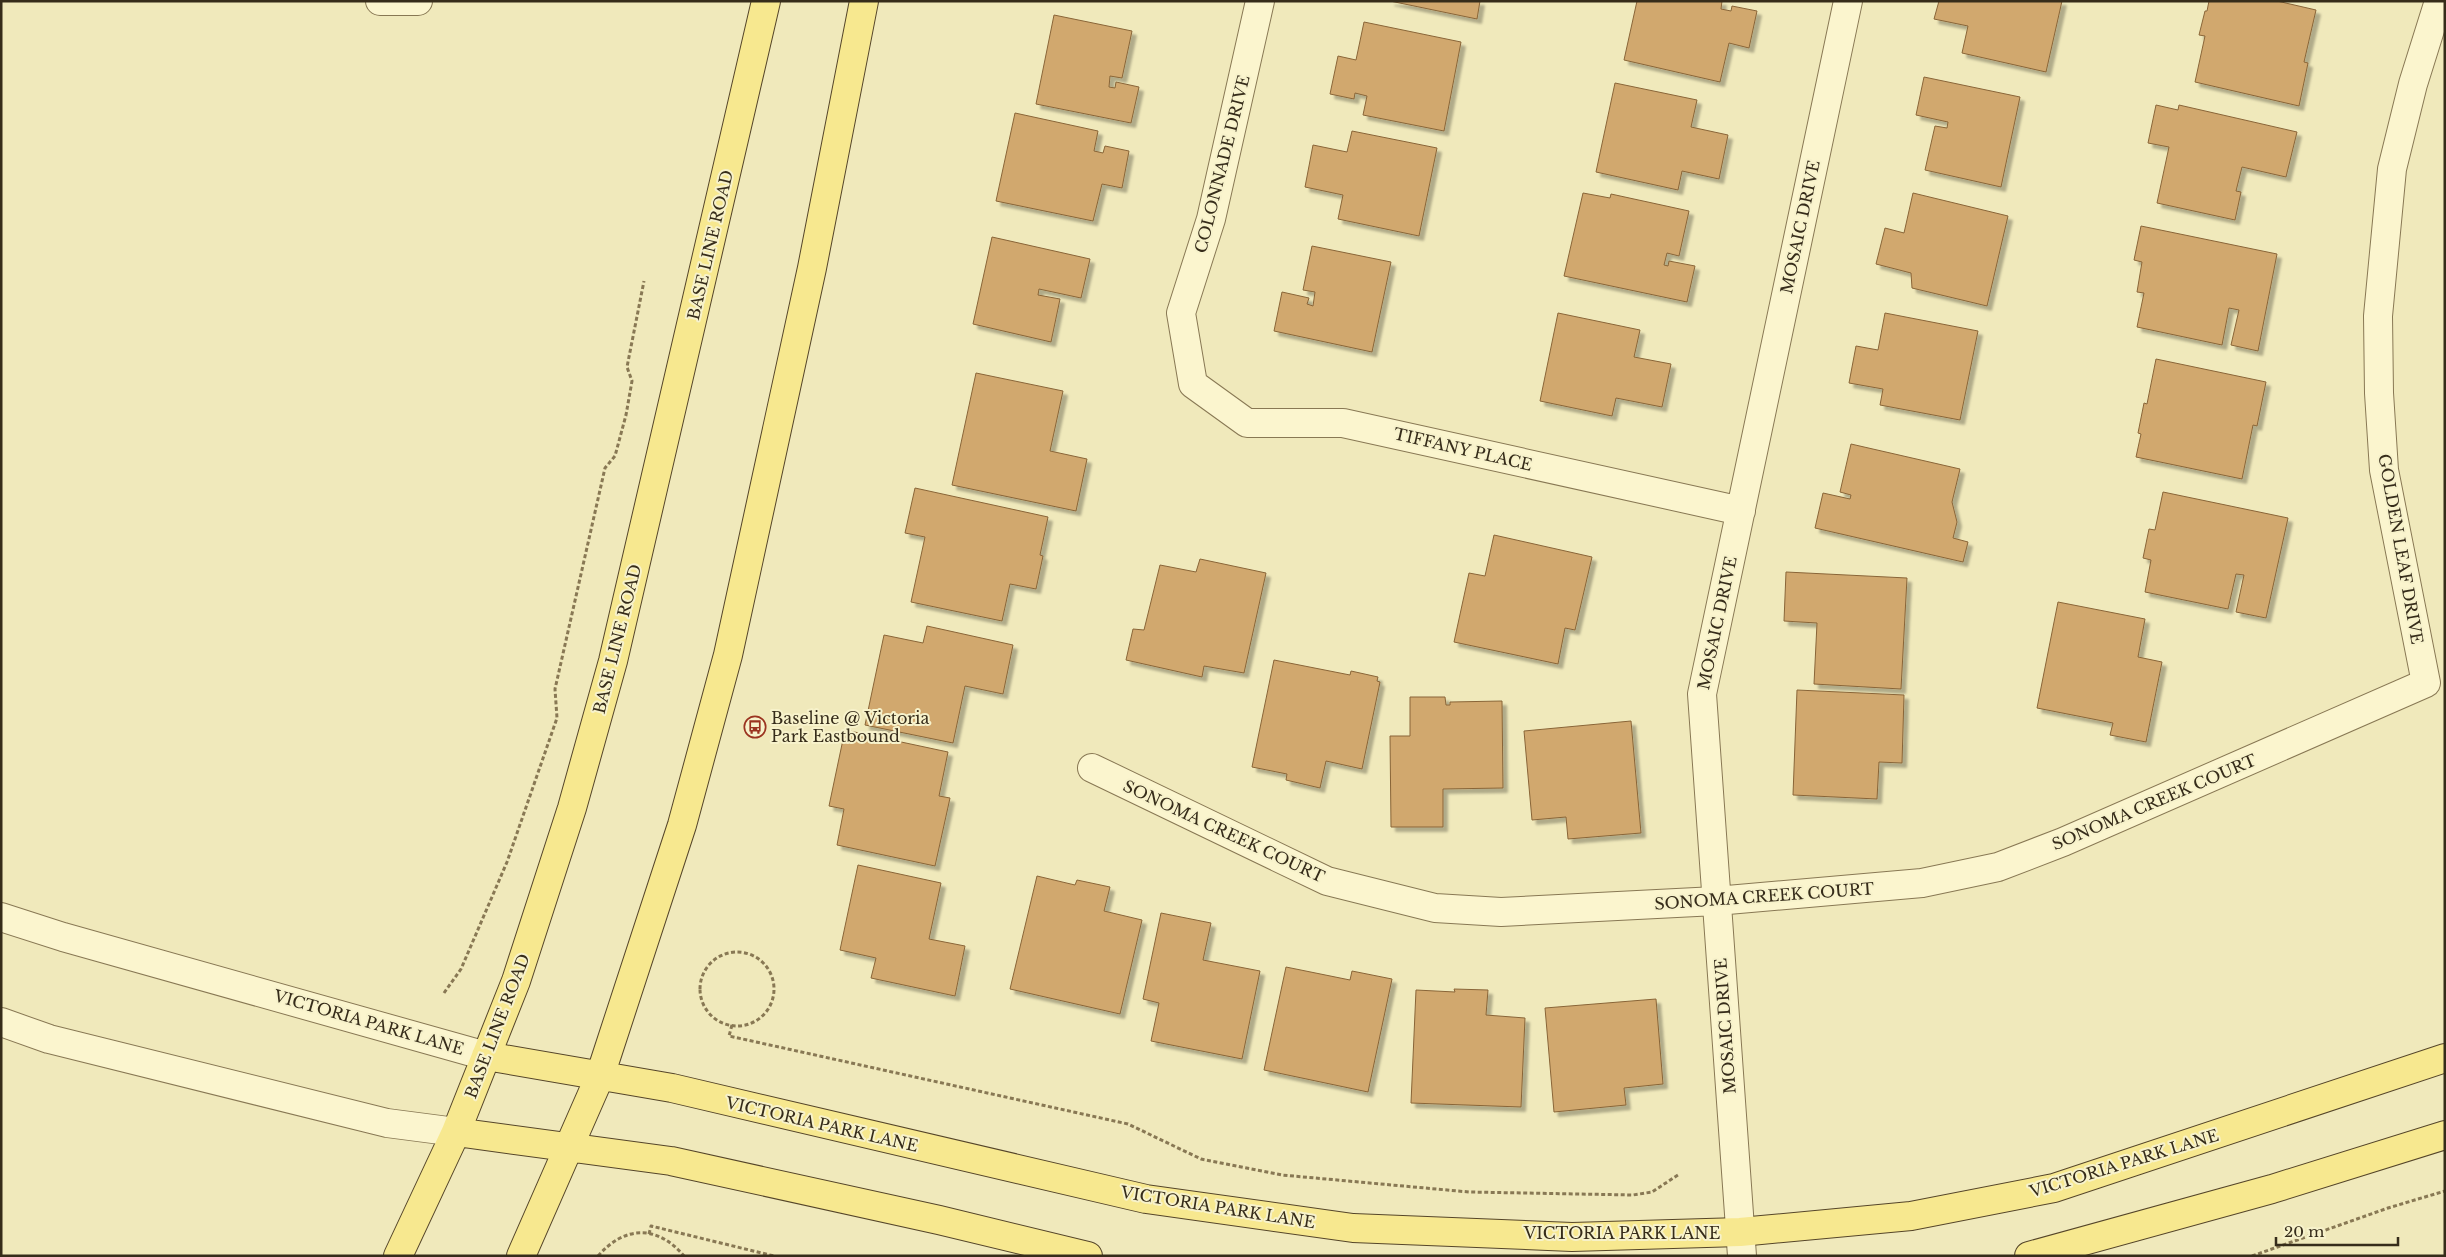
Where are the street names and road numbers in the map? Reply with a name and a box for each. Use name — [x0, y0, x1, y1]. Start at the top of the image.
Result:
street label: COLONNADE DRIVE — [1190, 73, 1254, 255]
street label: MOSAIC DRIVE — [1776, 158, 1824, 296]
street label: BASE LINE ROAD — [683, 168, 737, 322]
street label: TIFFANY PLACE — [1392, 423, 1534, 475]
street label: GOLDEN LEAF DRIVE — [2374, 452, 2428, 646]
street label: MOSAIC DRIVE — [1693, 554, 1741, 692]
street label: BASE LINE ROAD — [589, 562, 645, 716]
street label: SONOMA CREEK COURT — [2049, 750, 2259, 854]
street label: SONOMA CREEK COURT — [1120, 775, 1328, 887]
street label: SONOMA CREEK COURT — [1654, 878, 1875, 914]
street label: BASE LINE ROAD — [460, 951, 534, 1101]
street label: MOSAIC DRIVE — [1710, 957, 1740, 1095]
street label: VICTORIA PARK LANE — [271, 985, 466, 1059]
street label: VICTORIA PARK LANE — [723, 1092, 920, 1156]
street label: VICTORIA PARK LANE — [2026, 1125, 2221, 1202]
street label: VICTORIA PARK LANE — [1118, 1182, 1317, 1232]
street label: VICTORIA PARK LANE — [1523, 1223, 1720, 1243]

